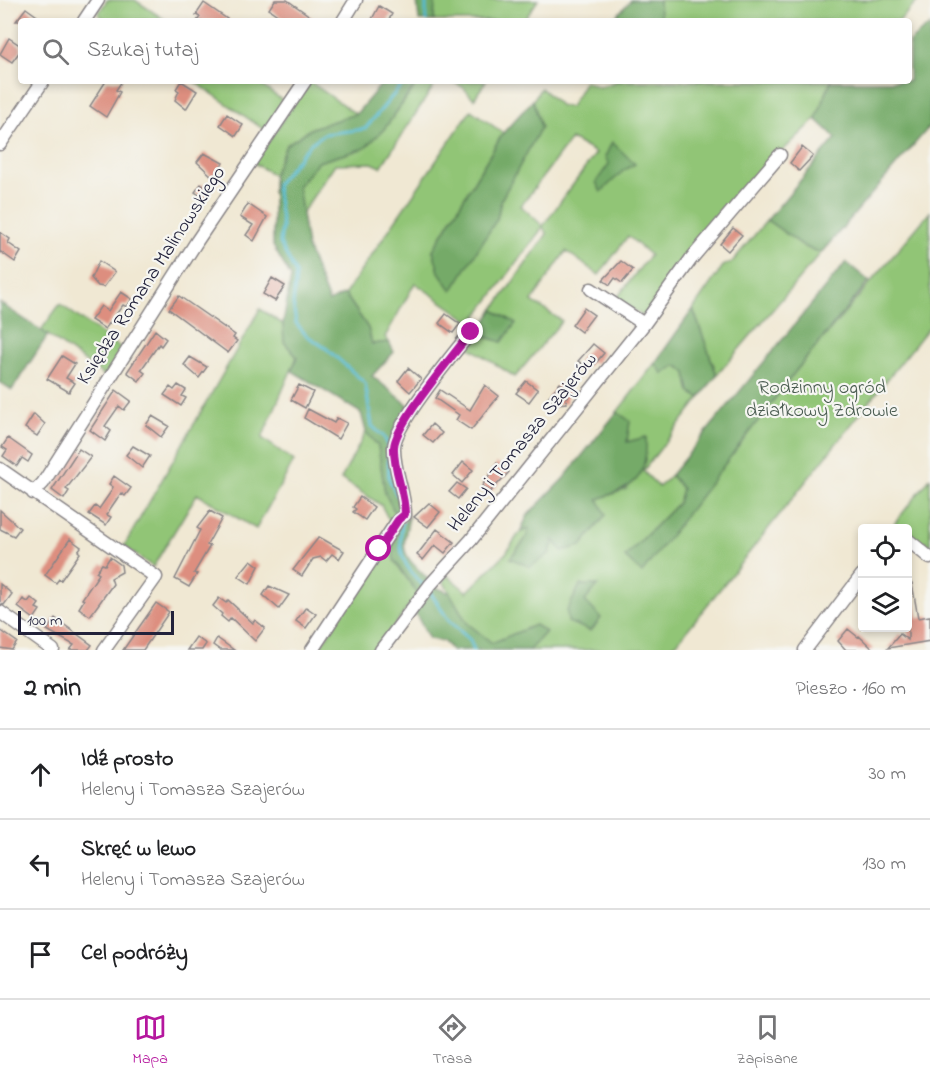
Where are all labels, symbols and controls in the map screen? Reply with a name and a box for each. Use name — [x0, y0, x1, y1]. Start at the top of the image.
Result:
search box — [18, 18, 912, 84]
icon: search — [39, 35, 72, 68]
text: Szukaj tutaj — [87, 35, 198, 67]
street label: Księdza Romana Malinowskiego — [70, 161, 235, 392]
route end — [457, 318, 483, 344]
street label: Heleny i Tomasza Szajerów — [441, 347, 605, 539]
park label: Rodzinny ogród działkowy Zdrowie — [746, 374, 898, 426]
map controls — [858, 524, 912, 632]
button: locate — [858, 524, 912, 578]
route start — [365, 535, 391, 561]
button: layers — [858, 578, 912, 632]
scale bar — [18, 608, 174, 636]
text: 100 m — [27, 609, 62, 633]
text: 2 min — [24, 670, 81, 708]
text: Pieszo · 160 m — [796, 675, 906, 704]
text: Idź prosto — [81, 744, 174, 776]
icon: ahead — [24, 758, 57, 791]
text: 30 m — [869, 760, 906, 789]
text: Heleny i Tomasza Szajerów — [81, 776, 305, 805]
text: Skręć w lewo — [81, 834, 196, 866]
icon: left — [24, 848, 57, 881]
text: 130 m — [862, 850, 906, 879]
text: Heleny i Tomasza Szajerów — [81, 866, 305, 895]
icon: arrive — [24, 938, 57, 971]
text: Cel podróży — [81, 938, 188, 970]
tab: Mapa — [132, 1011, 168, 1071]
tab: Trasa — [432, 1011, 472, 1071]
tab: Zapisane — [737, 1011, 798, 1071]

